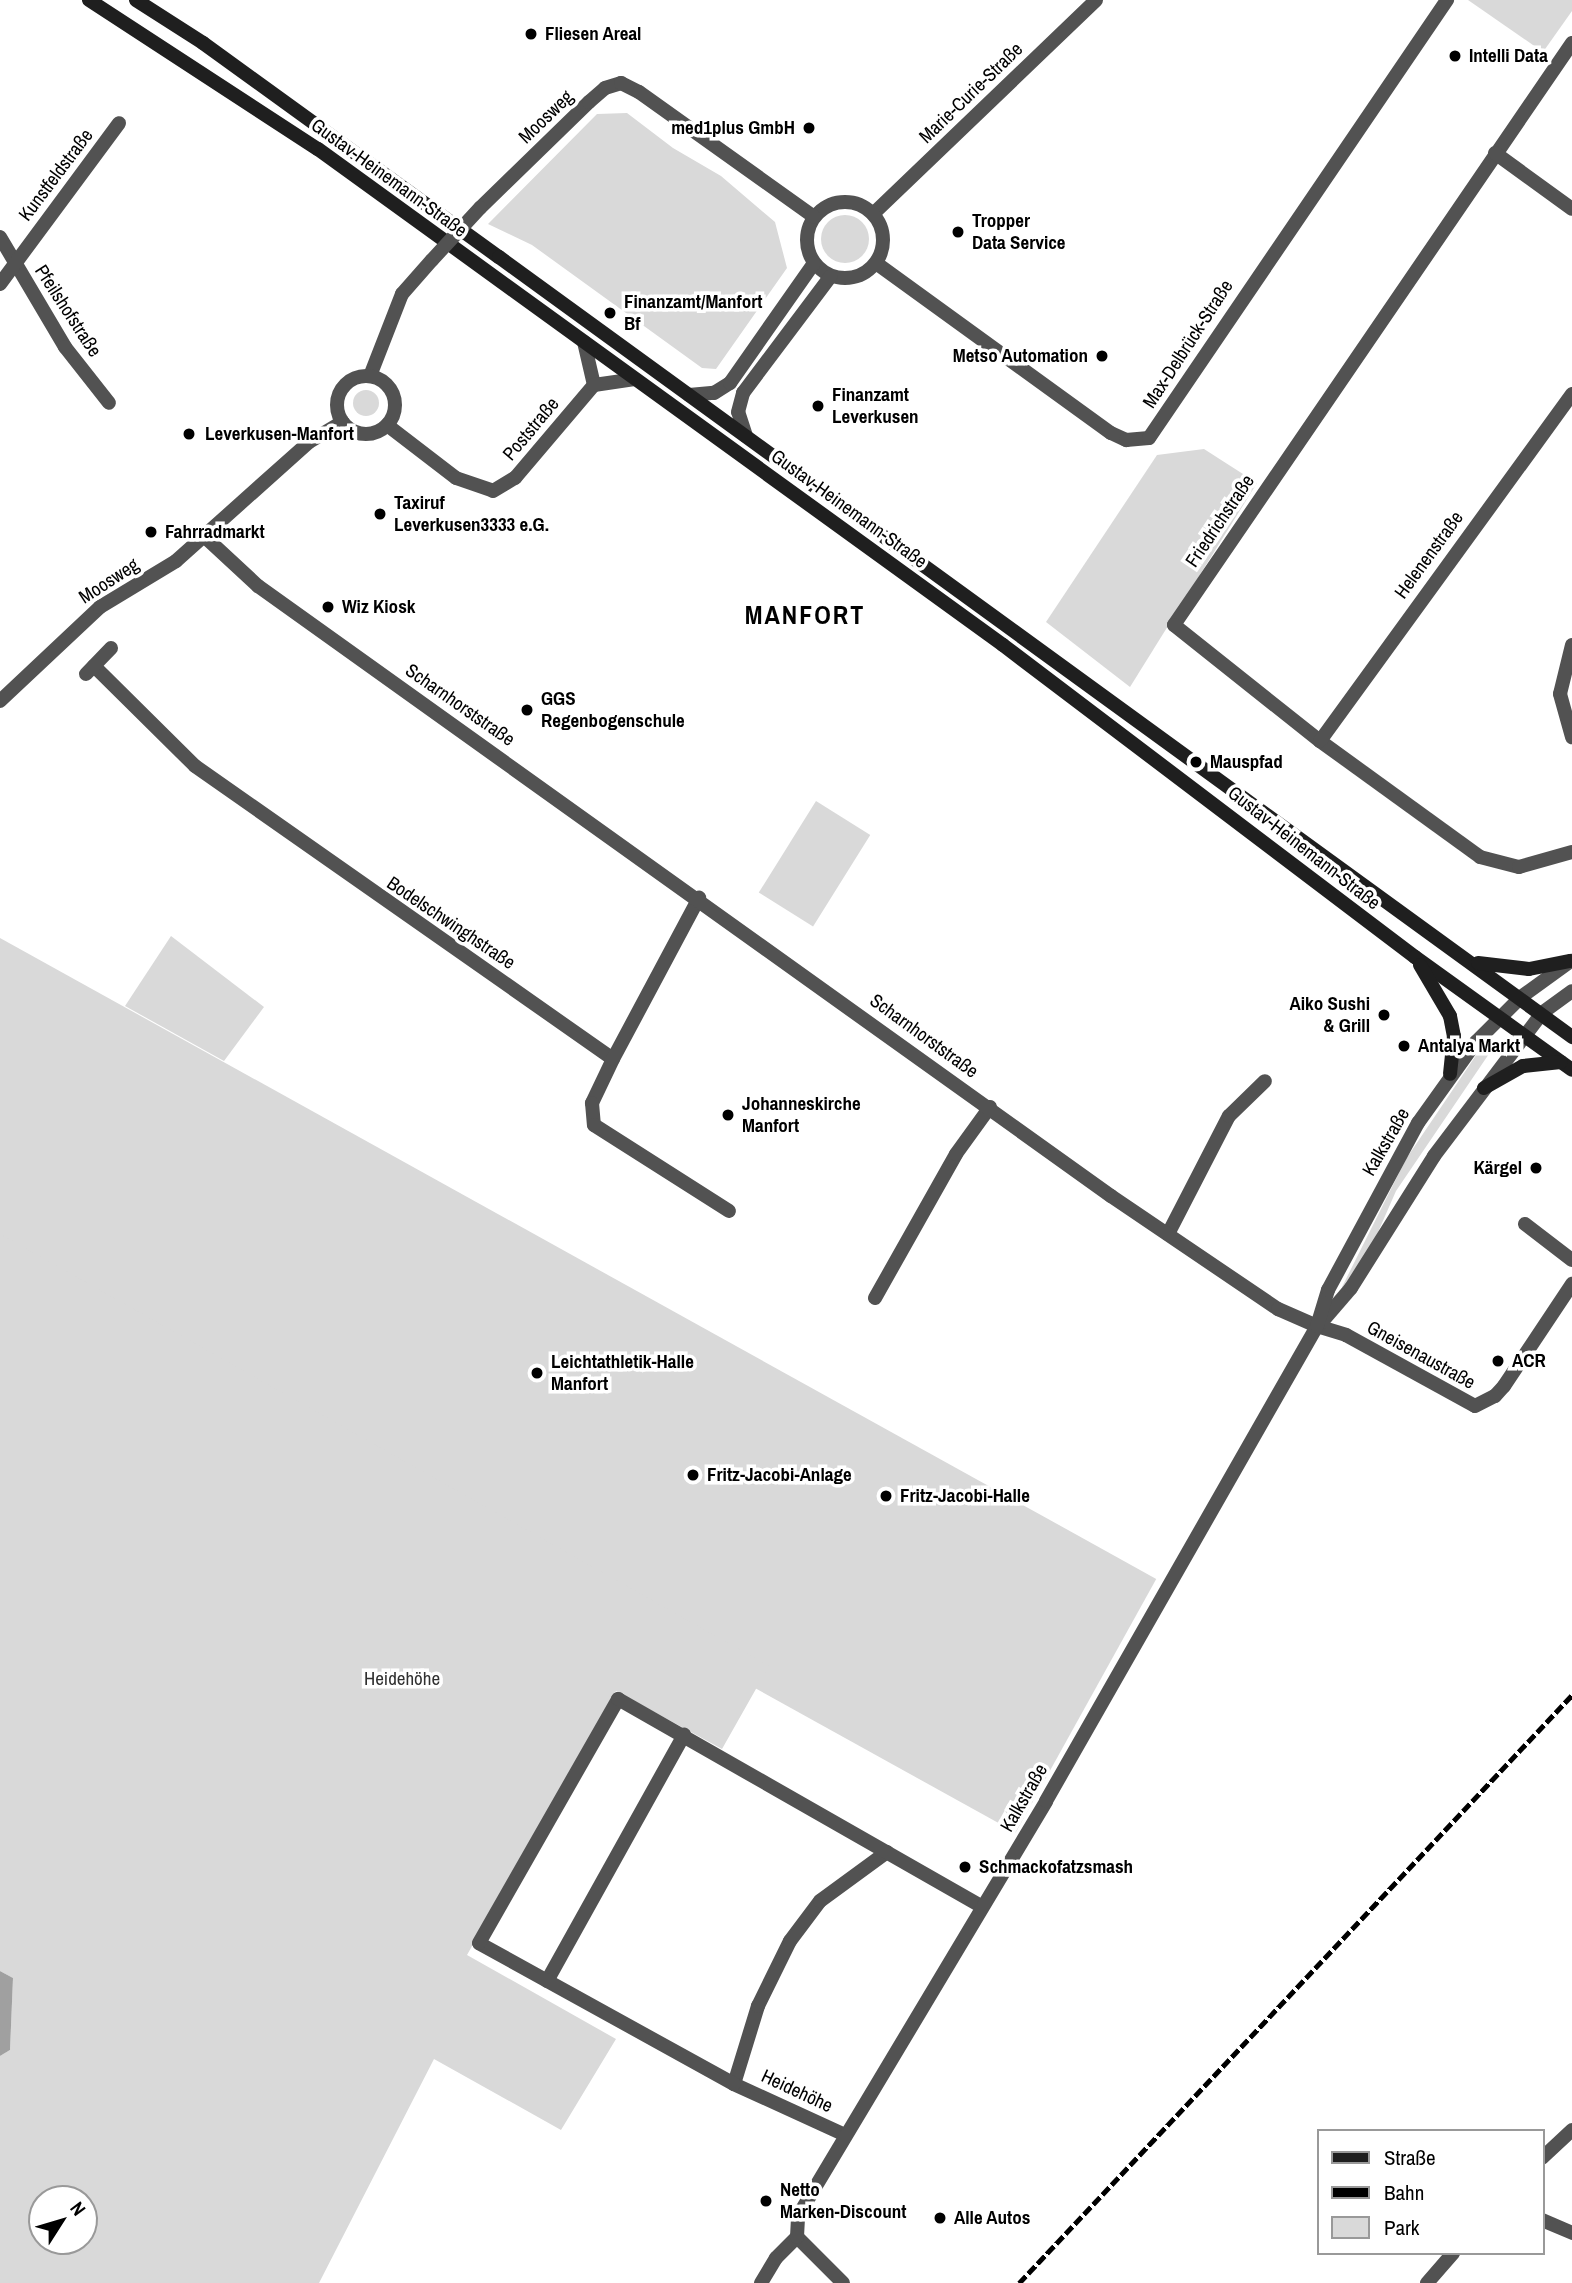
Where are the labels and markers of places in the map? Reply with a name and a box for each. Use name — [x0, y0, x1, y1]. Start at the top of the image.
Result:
place label: Fliesen Areal — [545, 23, 642, 45]
marker: Fliesen Areal — [523, 26, 539, 42]
place label: Intelli Data — [1469, 45, 1548, 67]
marker: Intelli Data — [1447, 48, 1463, 64]
place label: med1plus GmbH — [671, 117, 795, 139]
marker: med1plus GmbH — [801, 120, 817, 136]
place label: Tropper Data Service — [972, 210, 1066, 254]
marker: Tropper Data Service — [950, 224, 966, 240]
place label: Finanzamt/Manfort Bf — [624, 291, 762, 335]
marker: Finanzamt/Manfort Bf — [602, 305, 618, 321]
place label: Metso Automation — [952, 345, 1088, 367]
marker: Metso Automation — [1094, 348, 1110, 364]
place label: Finanzamt Leverkusen — [832, 384, 919, 428]
marker: Finanzamt Leverkusen — [810, 398, 826, 414]
place label: Leverkusen-Manfort — [205, 423, 354, 445]
marker: Leverkusen-Manfort — [179, 424, 199, 444]
place label: Taxiruf Leverkusen3333 e.G. — [394, 492, 549, 536]
marker: Taxiruf Leverkusen3333 e.G. — [372, 506, 388, 522]
place label: Fahrradmarkt — [165, 521, 265, 543]
marker: Fahrradmarkt — [143, 524, 159, 540]
place label: Wiz Kiosk — [342, 596, 415, 618]
marker: Wiz Kiosk — [320, 599, 336, 615]
place label: GGS Regenbogenschule — [541, 688, 685, 732]
marker: GGS Regenbogenschule — [519, 702, 535, 718]
place label: Mauspfad — [1210, 751, 1283, 773]
marker: Mauspfad — [1188, 754, 1204, 770]
place label: Aiko Sushi & Grill — [1289, 993, 1370, 1037]
marker: Aiko Sushi & Grill — [1376, 1007, 1392, 1023]
place label: Antalya Markt — [1418, 1035, 1520, 1057]
marker: Antalya Markt — [1396, 1038, 1412, 1054]
place label: Johanneskirche Manfort — [742, 1093, 861, 1137]
marker: Johanneskirche Manfort — [720, 1107, 736, 1123]
place label: Kärgel — [1474, 1157, 1522, 1179]
marker: Kärgel — [1528, 1160, 1544, 1176]
place label: ACR — [1512, 1350, 1546, 1372]
place label: Leichtathletik-Halle Manfort — [551, 1351, 694, 1395]
marker: ACR — [1490, 1353, 1506, 1369]
marker: Leichtathletik-Halle Manfort — [529, 1365, 545, 1381]
place label: Fritz-Jacobi-Anlage — [707, 1464, 852, 1486]
marker: Fritz-Jacobi-Anlage — [685, 1467, 701, 1483]
place label: Fritz-Jacobi-Halle — [900, 1485, 1030, 1507]
marker: Fritz-Jacobi-Halle — [878, 1488, 894, 1504]
place label: Schmackofatzsmash — [979, 1856, 1133, 1878]
marker: Schmackofatzsmash — [957, 1859, 973, 1875]
place label: Netto Marken-Discount — [780, 2179, 906, 2223]
marker: Netto Marken-Discount — [758, 2193, 774, 2209]
place label: Alle Autos — [954, 2207, 1031, 2229]
marker: Alle Autos — [932, 2210, 948, 2226]

